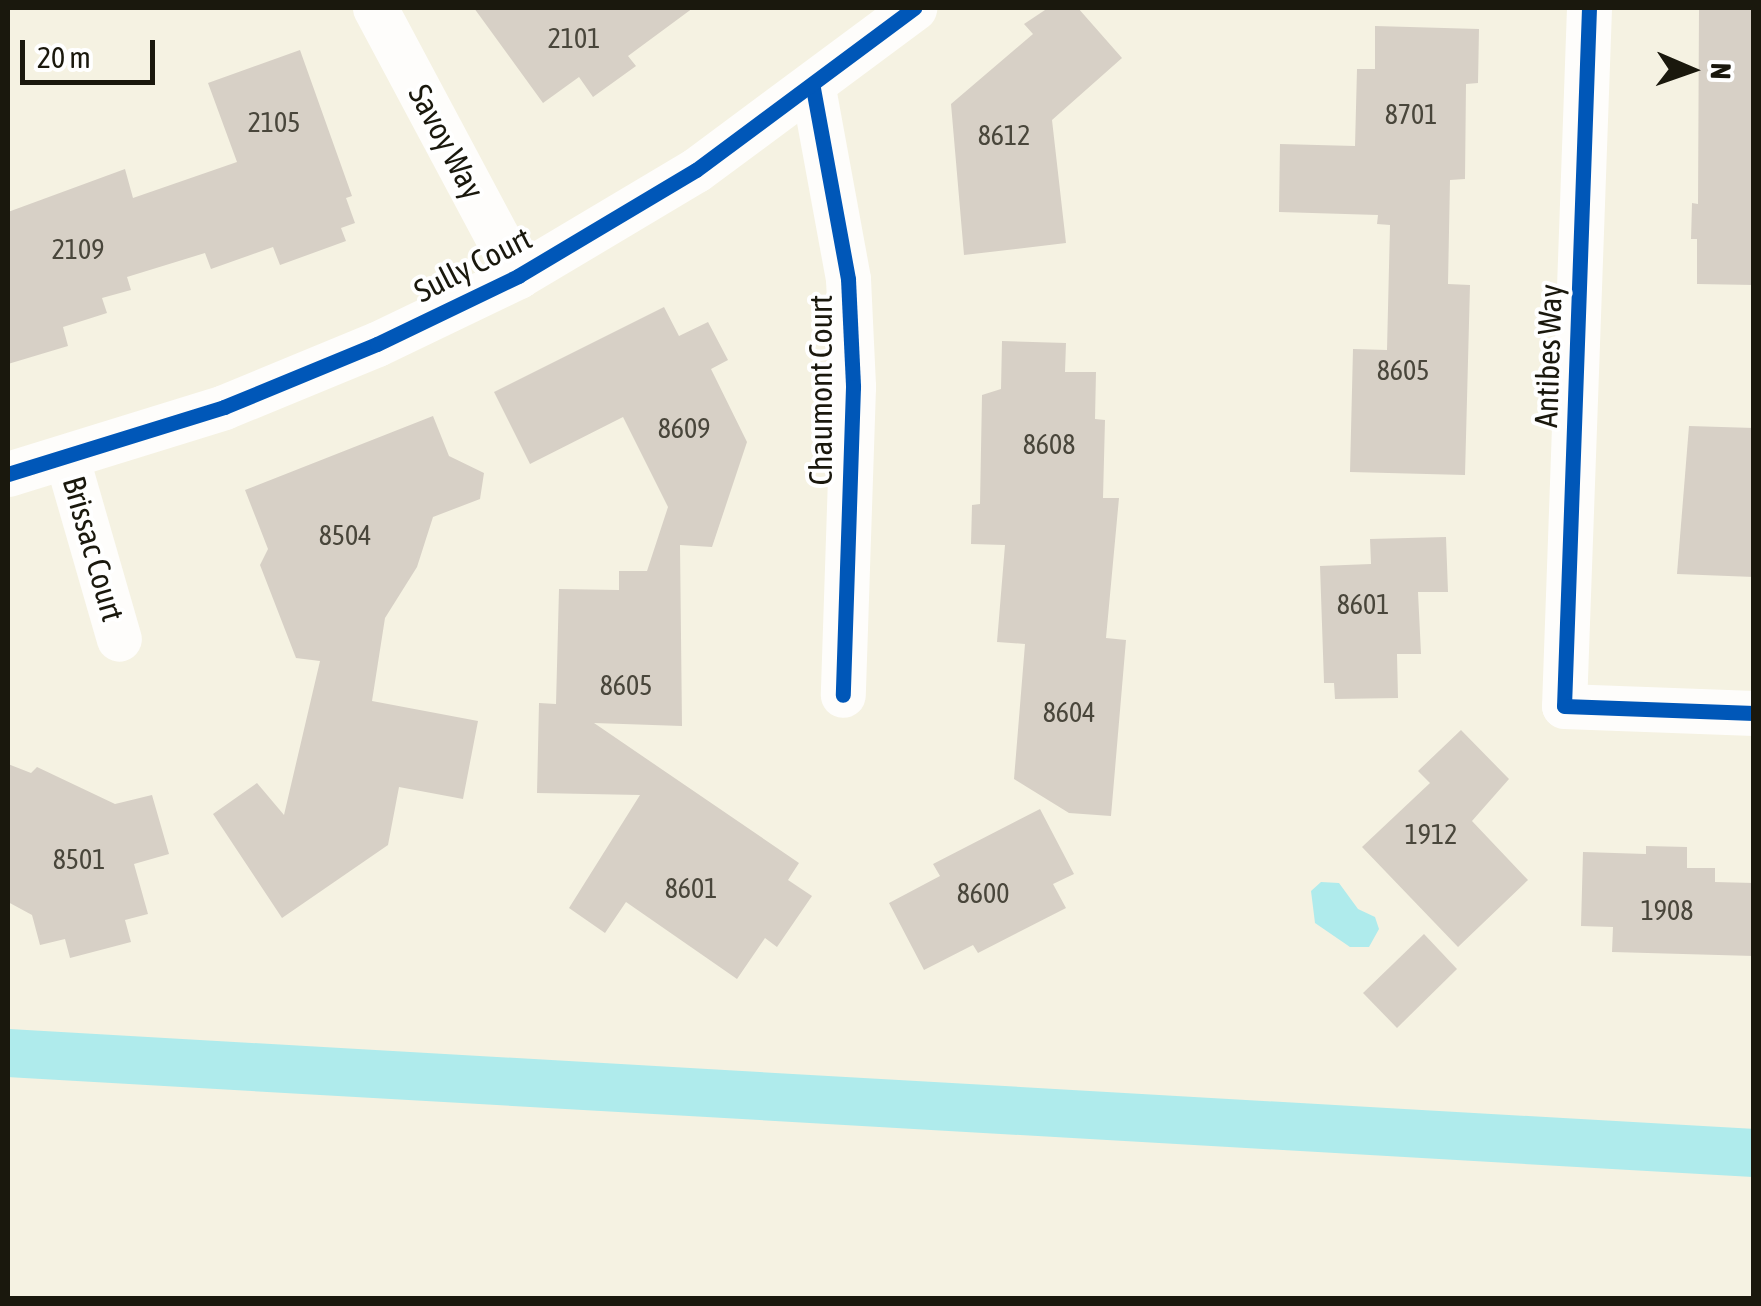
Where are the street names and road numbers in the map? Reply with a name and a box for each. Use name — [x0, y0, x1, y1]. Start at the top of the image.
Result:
street label: Savoy Way — [400, 78, 492, 206]
street label: Sully Court — [408, 219, 538, 311]
street label: Antibes Way — [1527, 284, 1571, 428]
street label: Chaumont Court — [802, 295, 840, 485]
street label: Brissac Court — [54, 472, 132, 626]

